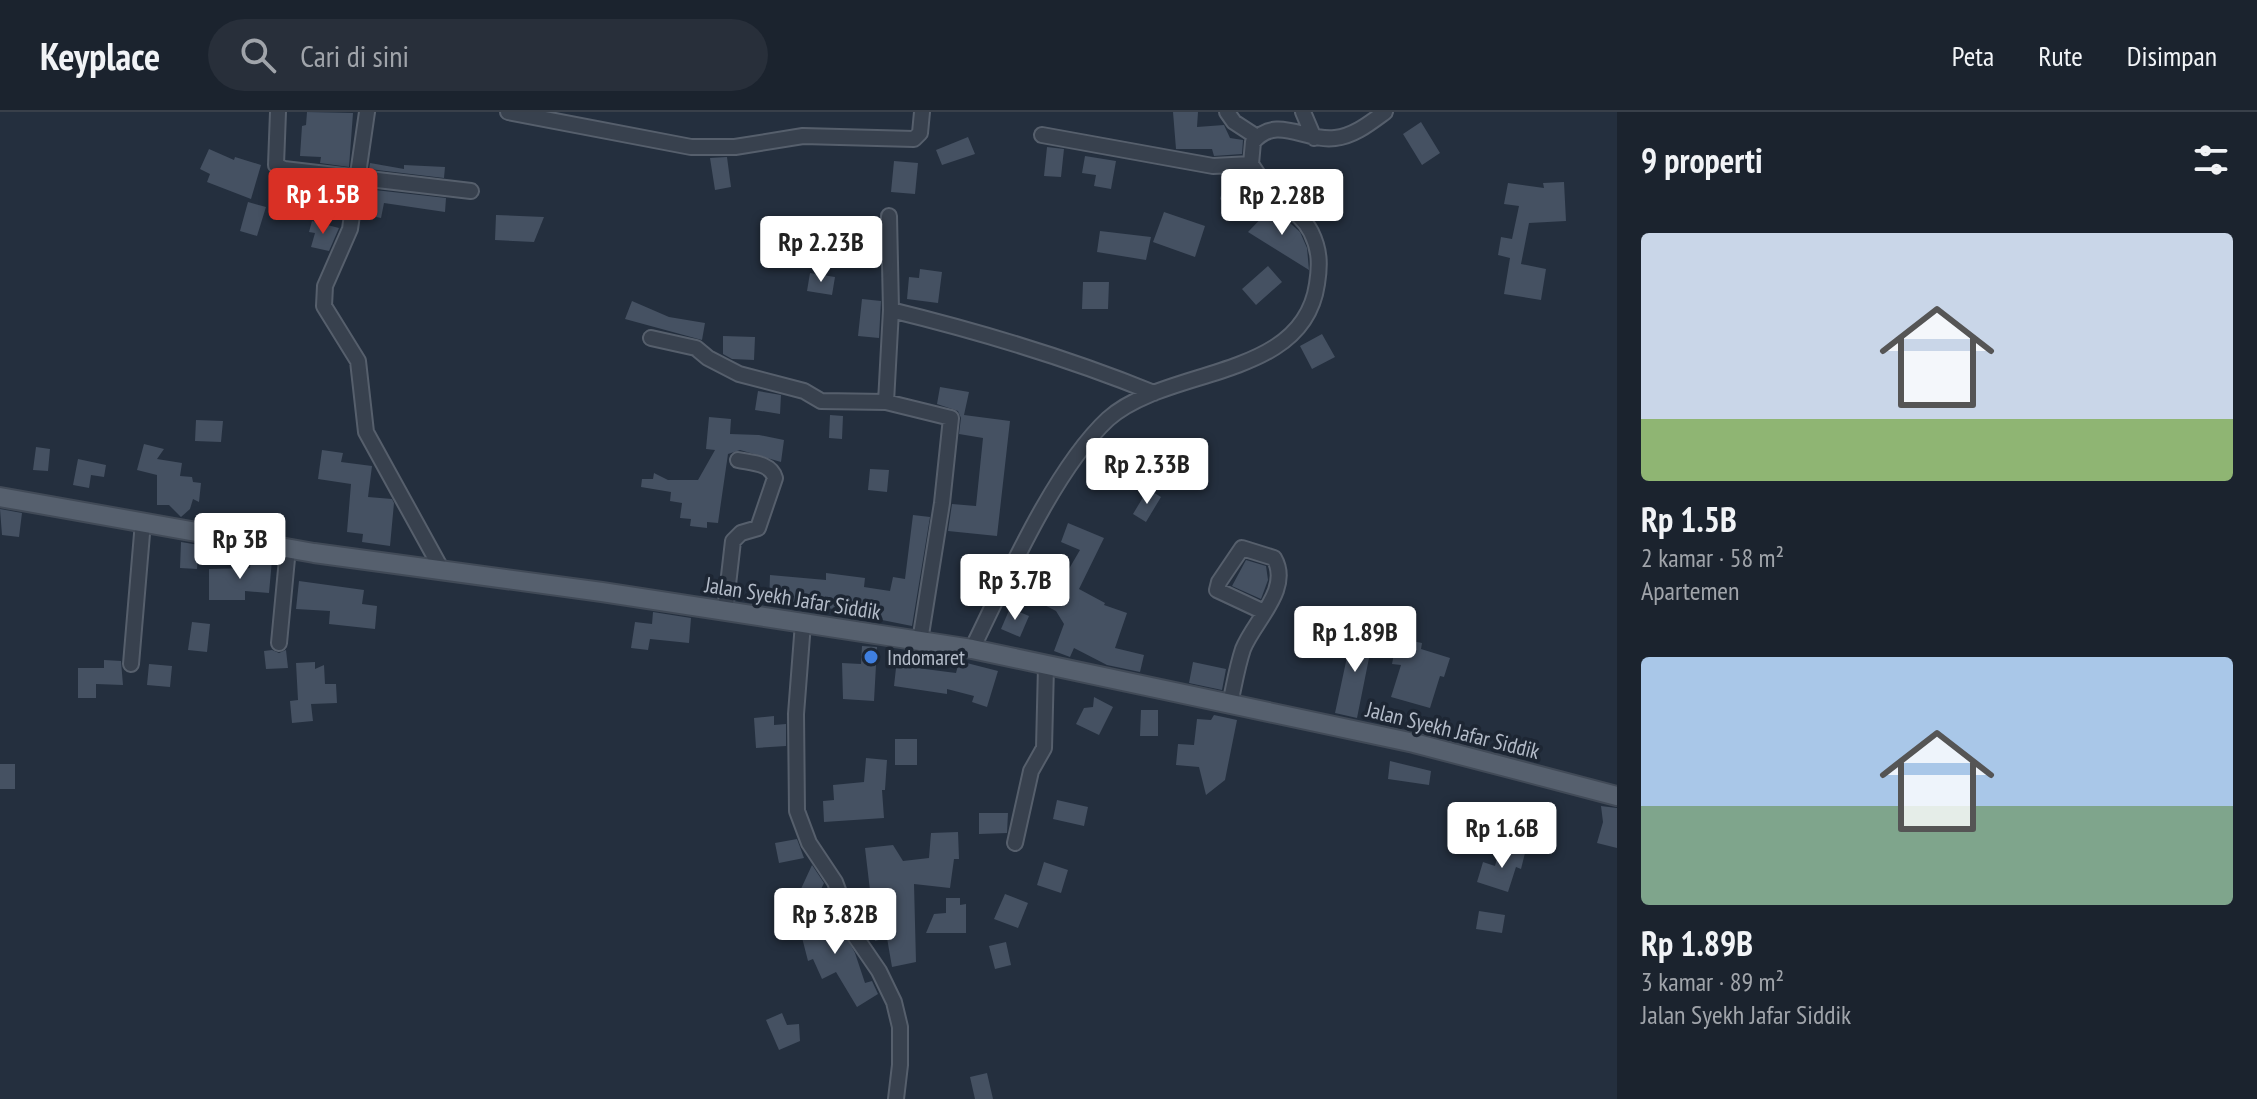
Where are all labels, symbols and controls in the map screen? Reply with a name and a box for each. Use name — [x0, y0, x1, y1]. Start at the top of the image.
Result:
search box — [208, 19, 768, 91]
text: Keyplace — [40, 31, 160, 80]
icon: search — [236, 33, 280, 77]
text: Cari di sini — [300, 36, 409, 75]
text: Peta — [1952, 37, 1994, 74]
text: Rute — [2038, 37, 2083, 74]
text: Disimpan — [2127, 37, 2217, 74]
text: 9 properti — [1641, 138, 1763, 182]
icon: filters — [2189, 138, 2233, 182]
pin: Rp 1.5B — [249, 168, 397, 236]
pin: Rp 2.28B — [1199, 169, 1365, 237]
text: Rp 1.5B — [286, 177, 360, 210]
text: Rp 2.28B — [1239, 178, 1325, 211]
pin: Rp 2.23B — [738, 216, 904, 284]
text: Rp 2.23B — [778, 225, 864, 258]
icon: home — [1865, 285, 2009, 429]
pin: Rp 2.33B — [1064, 438, 1230, 506]
text: Rp 2.33B — [1104, 447, 1190, 480]
text: Rp 1.5B — [1641, 497, 1737, 541]
pin: Rp 3B — [184, 513, 296, 581]
text: Rp 3B — [212, 522, 268, 555]
text: 2 kamar · 58 m² — [1641, 541, 1784, 574]
pin: Rp 3.7B — [941, 554, 1089, 622]
text: Rp 3.7B — [978, 563, 1052, 596]
street label: Jalan Syekh Jafar Siddik — [702, 570, 883, 626]
text: Apartemen — [1641, 574, 1740, 607]
pin: Rp 1.89B — [1272, 606, 1438, 674]
text: Rp 1.89B — [1312, 615, 1398, 648]
place label: Indomaret — [887, 643, 965, 671]
marker: Indomaret — [862, 648, 880, 666]
street label: Jalan Syekh Jafar Siddik — [1362, 695, 1543, 765]
icon: home — [1865, 709, 2009, 853]
pin: Rp 1.6B — [1428, 802, 1576, 870]
text: Rp 1.6B — [1465, 811, 1539, 844]
pin: Rp 3.82B — [752, 888, 918, 956]
text: Rp 3.82B — [792, 897, 878, 930]
text: Rp 1.89B — [1641, 921, 1753, 965]
text: 3 kamar · 89 m² — [1641, 965, 1784, 998]
text: Jalan Syekh Jafar Siddik — [1641, 998, 1851, 1031]

